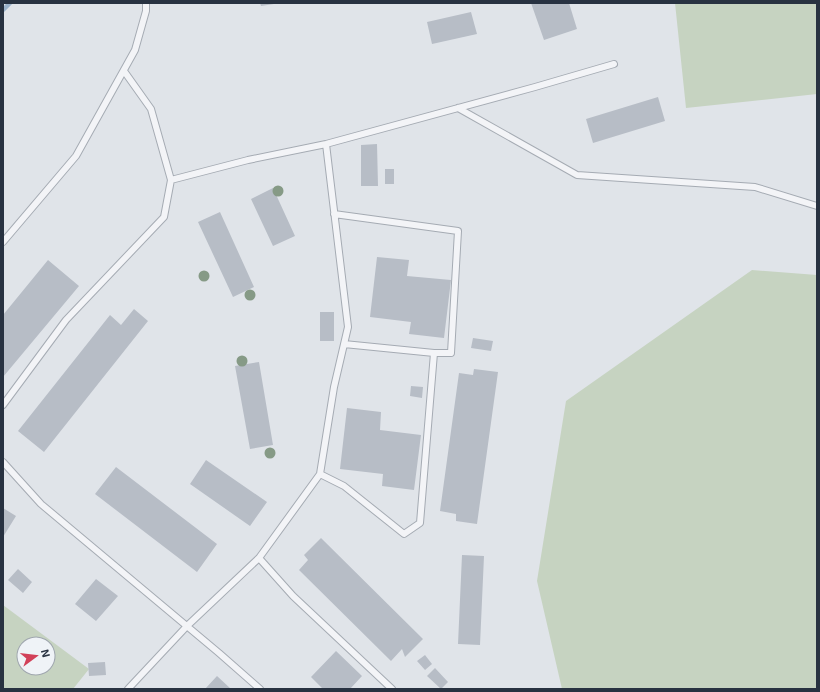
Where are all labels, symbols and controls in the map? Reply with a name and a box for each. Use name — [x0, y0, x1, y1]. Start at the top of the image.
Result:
north arrow — [16, 636, 56, 676]
text: N — [39, 648, 53, 659]

